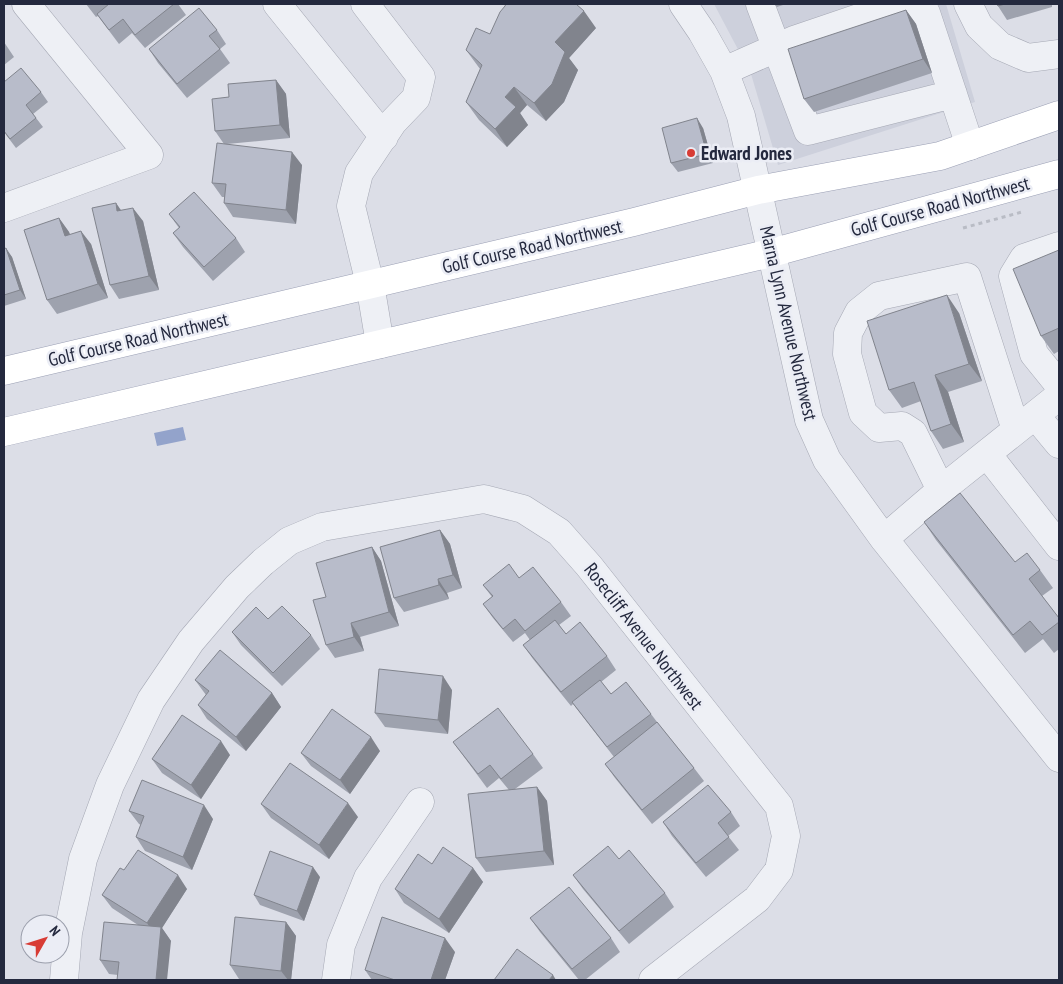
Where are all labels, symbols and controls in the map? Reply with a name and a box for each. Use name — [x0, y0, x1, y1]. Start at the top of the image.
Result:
place label: Edward Jones — [701, 141, 792, 165]
marker: Edward Jones — [685, 147, 697, 159]
street label: Golf Course Road Northwest — [848, 170, 1033, 241]
street label: Golf Course Road Northwest — [440, 213, 625, 278]
street label: Marna Lynn Avenue Northwest — [755, 223, 823, 423]
street label: Golf Course Road Northwest — [46, 306, 231, 371]
street label: Rosecliff Avenue Northwest — [579, 558, 709, 715]
north arrow — [20, 914, 70, 964]
text: N — [46, 922, 64, 939]

